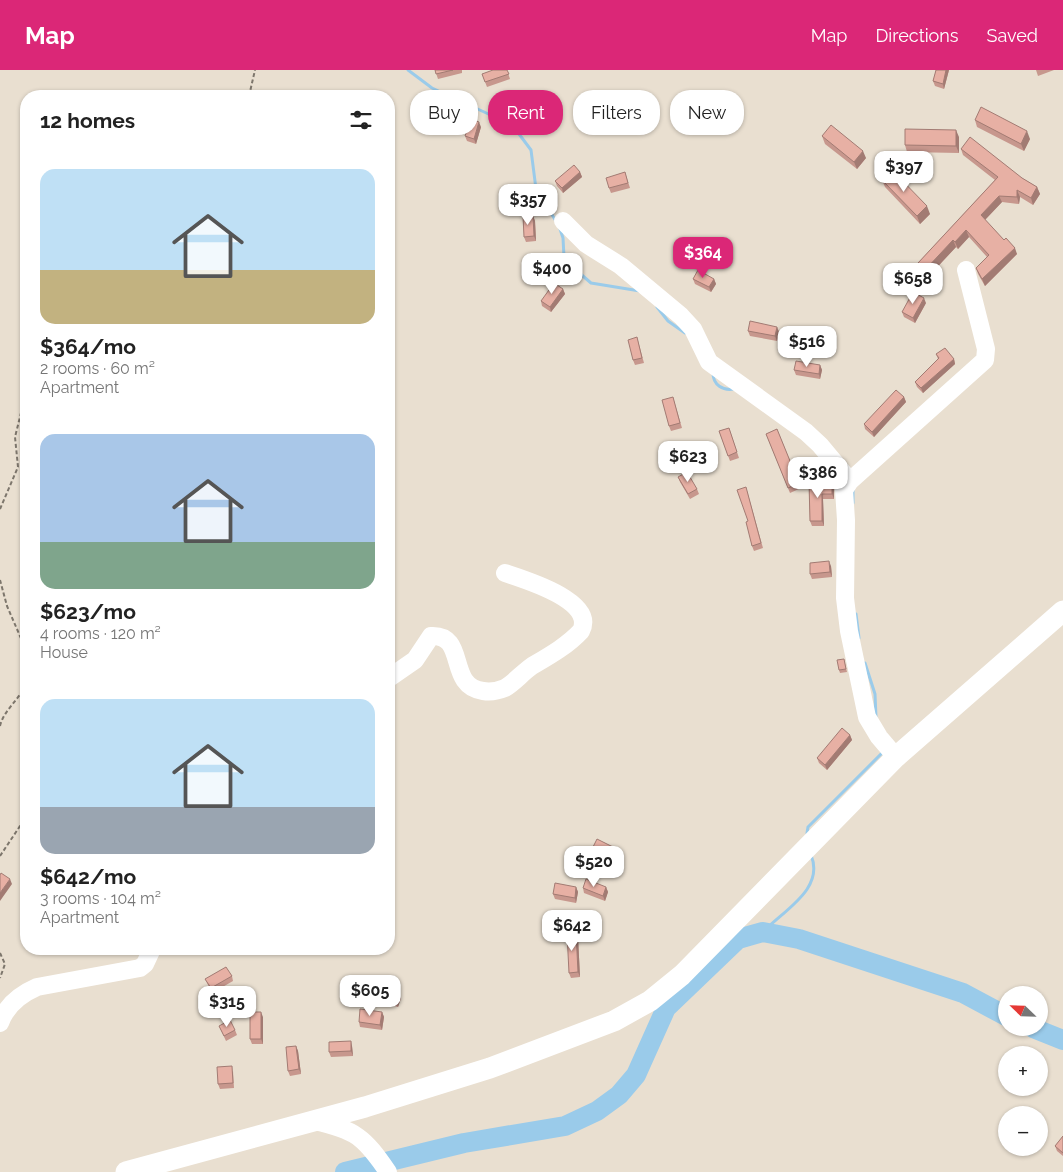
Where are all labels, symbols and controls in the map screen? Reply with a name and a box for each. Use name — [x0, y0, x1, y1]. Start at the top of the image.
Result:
text: Map — [25, 21, 75, 50]
text: Map — [811, 25, 847, 46]
text: Directions — [875, 25, 959, 46]
text: Saved — [987, 25, 1038, 46]
chip: Buy — [410, 90, 478, 135]
chip: Rent — [488, 90, 563, 135]
chip: Filters — [573, 90, 660, 135]
chip: New — [670, 90, 744, 135]
icon: filters — [347, 106, 375, 134]
text: 12 homes — [40, 108, 135, 133]
pin: $397 — [874, 150, 934, 193]
text: $397 — [885, 157, 923, 176]
pin: $357 — [498, 184, 558, 226]
text: $357 — [510, 190, 546, 209]
icon: home — [163, 201, 253, 291]
pin: $364 — [673, 236, 733, 279]
text: $364 — [684, 243, 722, 262]
pin: $400 — [522, 252, 582, 295]
text: $400 — [533, 259, 571, 278]
pin: $658 — [883, 262, 943, 305]
text: $658 — [894, 269, 932, 288]
pin: $516 — [777, 326, 837, 368]
text: $516 — [789, 332, 825, 351]
text: $364/mo — [40, 334, 136, 359]
text: 2 rooms · 60 m² — [40, 359, 155, 378]
text: Apartment — [40, 378, 119, 397]
pin: $623 — [658, 440, 718, 483]
text: $623 — [669, 447, 707, 466]
pin: $386 — [788, 456, 848, 499]
text: $386 — [799, 463, 837, 482]
icon: home — [163, 466, 253, 556]
text: $623/mo — [40, 599, 136, 624]
text: 4 rooms · 120 m² — [40, 624, 161, 643]
text: House — [40, 643, 88, 662]
icon: home — [163, 731, 253, 821]
pin: $520 — [564, 846, 624, 888]
text: $520 — [575, 852, 613, 871]
text: $642/mo — [40, 864, 136, 889]
text: 3 rooms · 104 m² — [40, 889, 161, 908]
text: Apartment — [40, 908, 119, 927]
pin: $642 — [542, 910, 602, 952]
text: $642 — [553, 916, 591, 935]
pin: $605 — [340, 974, 400, 1017]
text: $605 — [351, 981, 389, 1000]
pin: $315 — [197, 986, 257, 1028]
north arrow — [998, 986, 1048, 1036]
map controls — [998, 986, 1048, 1156]
text: $315 — [209, 992, 245, 1011]
button: + — [998, 1046, 1048, 1096]
button: − — [998, 1106, 1048, 1156]

